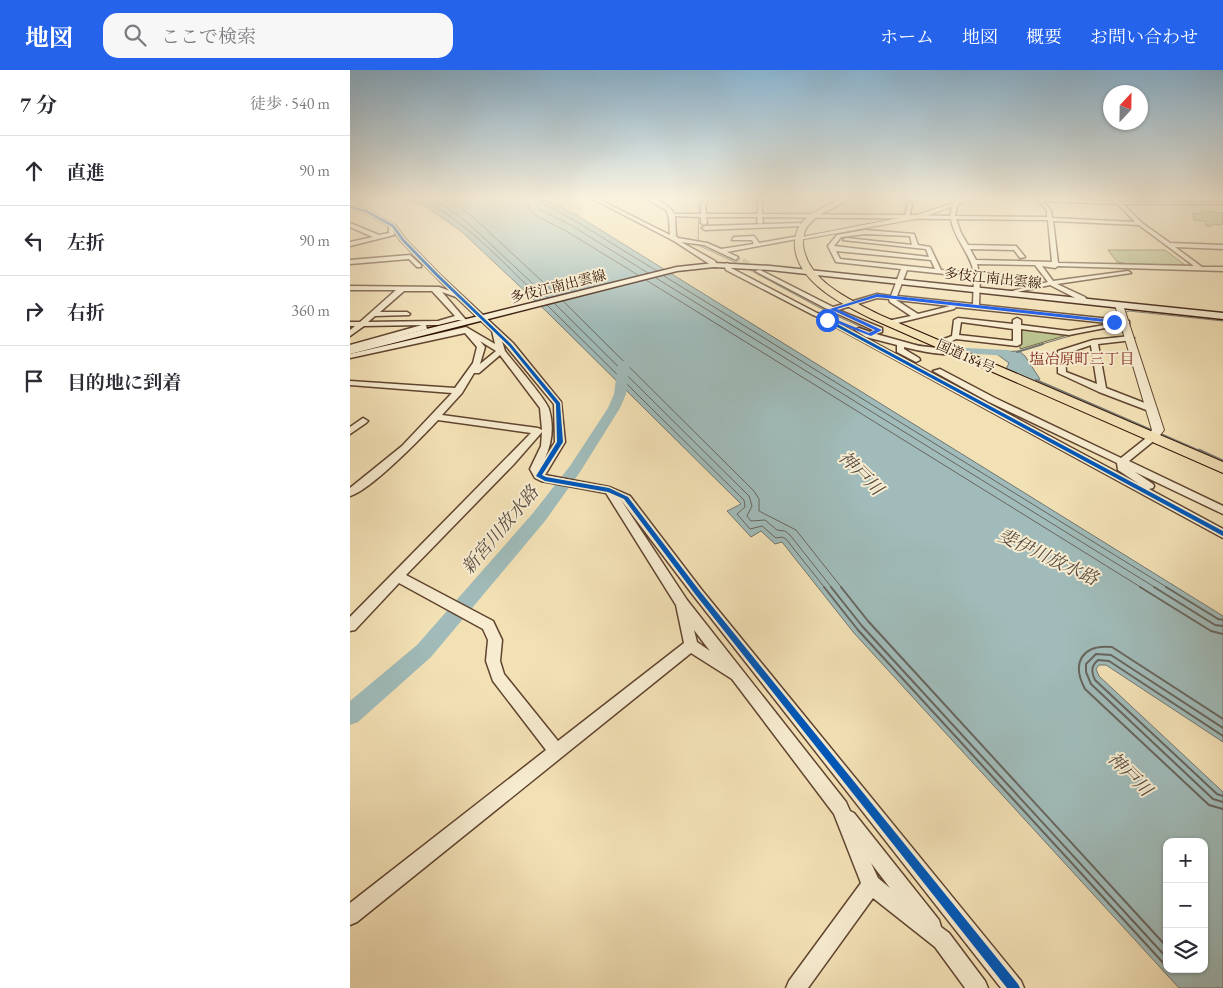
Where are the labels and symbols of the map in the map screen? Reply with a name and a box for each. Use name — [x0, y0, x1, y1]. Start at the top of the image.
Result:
north arrow — [1103, 85, 1148, 130]
street label: 多伎江南出雲線 — [943, 264, 1043, 292]
street label: 多伎江南出雲線 — [508, 265, 608, 307]
route start — [816, 309, 839, 332]
route end — [1103, 311, 1126, 334]
street label: 国道184号 — [934, 335, 998, 377]
district label: 塩冶原町三丁目 — [1029, 349, 1135, 368]
water label: 神戸川 — [834, 445, 890, 501]
water label: 新宮川放水路 — [456, 479, 544, 578]
water label: 斐伊川放水路 — [994, 523, 1104, 591]
water label: 神戸川 — [1103, 746, 1159, 802]

